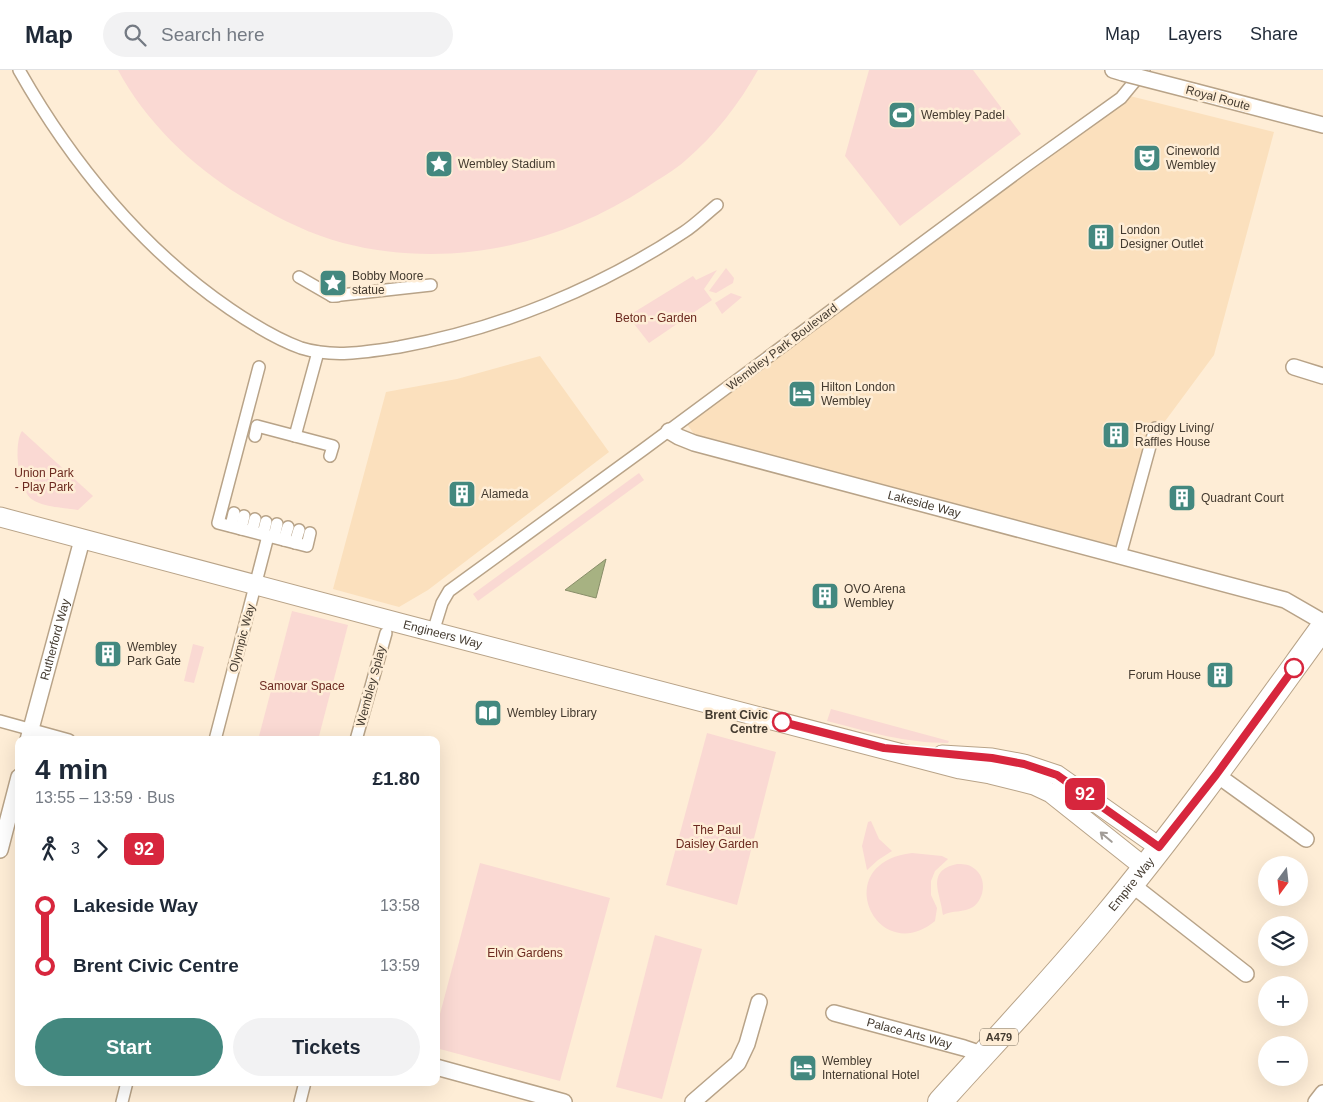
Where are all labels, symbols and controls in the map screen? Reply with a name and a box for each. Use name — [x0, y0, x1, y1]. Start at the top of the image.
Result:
search box — [103, 12, 453, 57]
text: Map — [25, 21, 73, 48]
icon: search — [121, 21, 149, 49]
text: Search here — [161, 24, 265, 45]
text: Map — [1105, 24, 1140, 44]
text: Layers — [1168, 24, 1222, 44]
text: Share — [1250, 24, 1298, 44]
street label: Royal Route — [1184, 83, 1252, 113]
sports icon: Wembley Padel — [887, 100, 917, 130]
place label: Wembley Padel — [921, 108, 1005, 122]
theatre icon: Cineworld Wembley — [1132, 143, 1162, 173]
place label: Cineworld Wembley — [1166, 144, 1219, 172]
place icon: Wembley Stadium — [424, 149, 454, 179]
place label: Wembley Stadium — [458, 157, 555, 171]
building icon: London Designer Outlet — [1086, 222, 1116, 252]
place label: London Designer Outlet — [1120, 223, 1204, 251]
place icon: Bobby Moore statue — [318, 268, 348, 298]
place label: Bobby Moore statue — [352, 269, 424, 297]
street label: Wembley Park Boulevard — [724, 301, 840, 393]
park label: Beton - Garden — [615, 311, 697, 325]
hotel icon: Hilton London Wembley — [787, 379, 817, 409]
place label: Hilton London Wembley — [821, 380, 895, 408]
building icon: Prodigy Living/ Raffles House — [1101, 420, 1131, 450]
place label: Prodigy Living/ Raffles House — [1135, 421, 1214, 449]
park label: Union Park - Play Park — [14, 466, 75, 494]
building icon: Alameda — [447, 479, 477, 509]
building icon: Quadrant Court — [1167, 483, 1197, 513]
place label: Alameda — [481, 487, 529, 501]
street label: Lakeside Way — [886, 488, 962, 521]
place label: Quadrant Court — [1201, 491, 1284, 505]
building icon: OVO Arena Wembley — [810, 581, 840, 611]
place label: OVO Arena Wembley — [844, 582, 906, 610]
street label: Rutherford Way — [37, 597, 73, 682]
street label: Olympic Way — [226, 602, 258, 674]
street label: Engineers Way — [402, 617, 484, 651]
building icon: Wembley Park Gate — [93, 639, 123, 669]
place label: Wembley Park Gate — [127, 640, 181, 668]
street label: Wembley Splay — [353, 644, 389, 728]
unlabelled marker — [1284, 658, 1304, 678]
building icon: Forum House — [1205, 660, 1235, 690]
place label: Forum House — [1128, 668, 1201, 682]
park label: Samovar Space — [259, 679, 345, 693]
library icon: Wembley Library — [473, 698, 503, 728]
place label: Wembley Library — [507, 706, 597, 720]
place label: Brent Civic Centre — [705, 708, 768, 736]
marker: Brent Civic Centre — [772, 712, 792, 732]
text: 4 min — [35, 754, 108, 785]
text: £1.80 — [372, 768, 420, 789]
line badge: 92 — [1062, 778, 1108, 810]
text: 92 — [1075, 784, 1095, 804]
text: 13:55 – 13:59 · Bus — [35, 789, 175, 806]
park label: The Paul Daisley Garden — [676, 823, 758, 851]
one-way arrow — [1100, 831, 1113, 842]
icon: walk — [35, 835, 63, 863]
icon: forward — [88, 835, 116, 863]
text: 92 — [134, 839, 154, 859]
text: 3 — [71, 840, 80, 857]
street label: Empire Way — [1106, 854, 1157, 914]
north arrow — [1258, 856, 1308, 906]
map controls — [1258, 856, 1308, 1086]
text: Lakeside Way — [73, 895, 198, 916]
text: 13:58 — [380, 897, 420, 914]
button: layers — [1258, 916, 1308, 966]
park label: Elvin Gardens — [487, 946, 563, 960]
text: Brent Civic Centre — [73, 955, 239, 976]
text: 13:59 — [380, 957, 420, 974]
button: + — [1258, 976, 1308, 1026]
street label: Palace Arts Way — [865, 1015, 953, 1051]
button: Start — [35, 1018, 223, 1076]
button: Tickets — [233, 1018, 420, 1076]
road number: A479 — [980, 1029, 1018, 1046]
button: − — [1258, 1036, 1308, 1086]
hotel icon: Wembley International Hotel — [788, 1053, 818, 1083]
place label: Wembley International Hotel — [822, 1054, 919, 1082]

